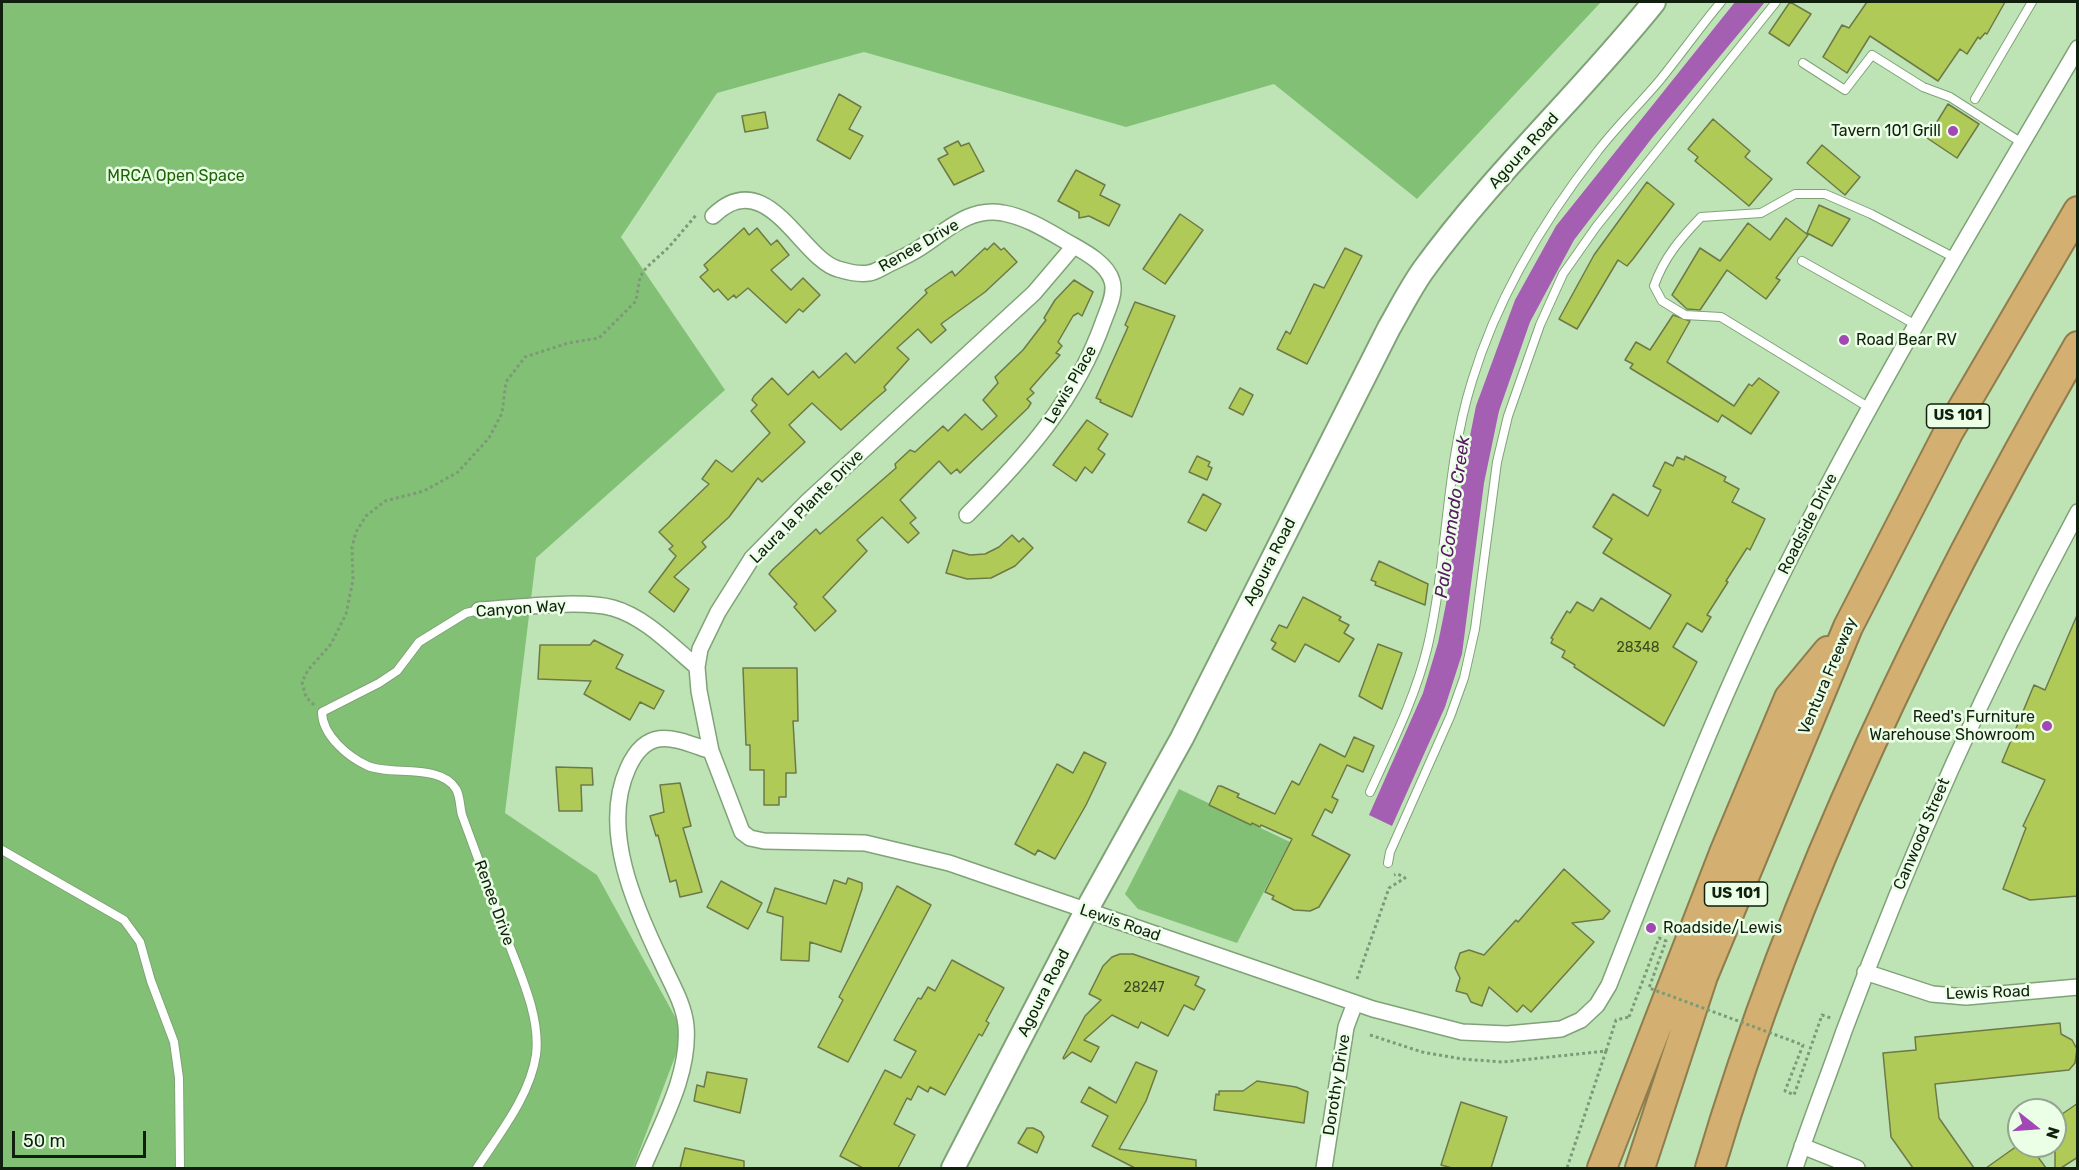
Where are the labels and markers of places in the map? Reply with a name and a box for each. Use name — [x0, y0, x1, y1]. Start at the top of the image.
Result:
place label: Tavern 101 Grill — [1831, 121, 1941, 141]
marker: Tavern 101 Grill — [1946, 124, 1960, 138]
place label: Road Bear RV — [1856, 330, 1957, 350]
marker: Road Bear RV — [1837, 333, 1851, 347]
place label: Reed's Furniture Warehouse Showroom — [1869, 707, 2035, 745]
marker: Reed's Furniture Warehouse Showroom — [2040, 719, 2054, 733]
place label: Roadside/Lewis — [1663, 918, 1782, 938]
marker: Roadside/Lewis — [1644, 921, 1658, 935]

